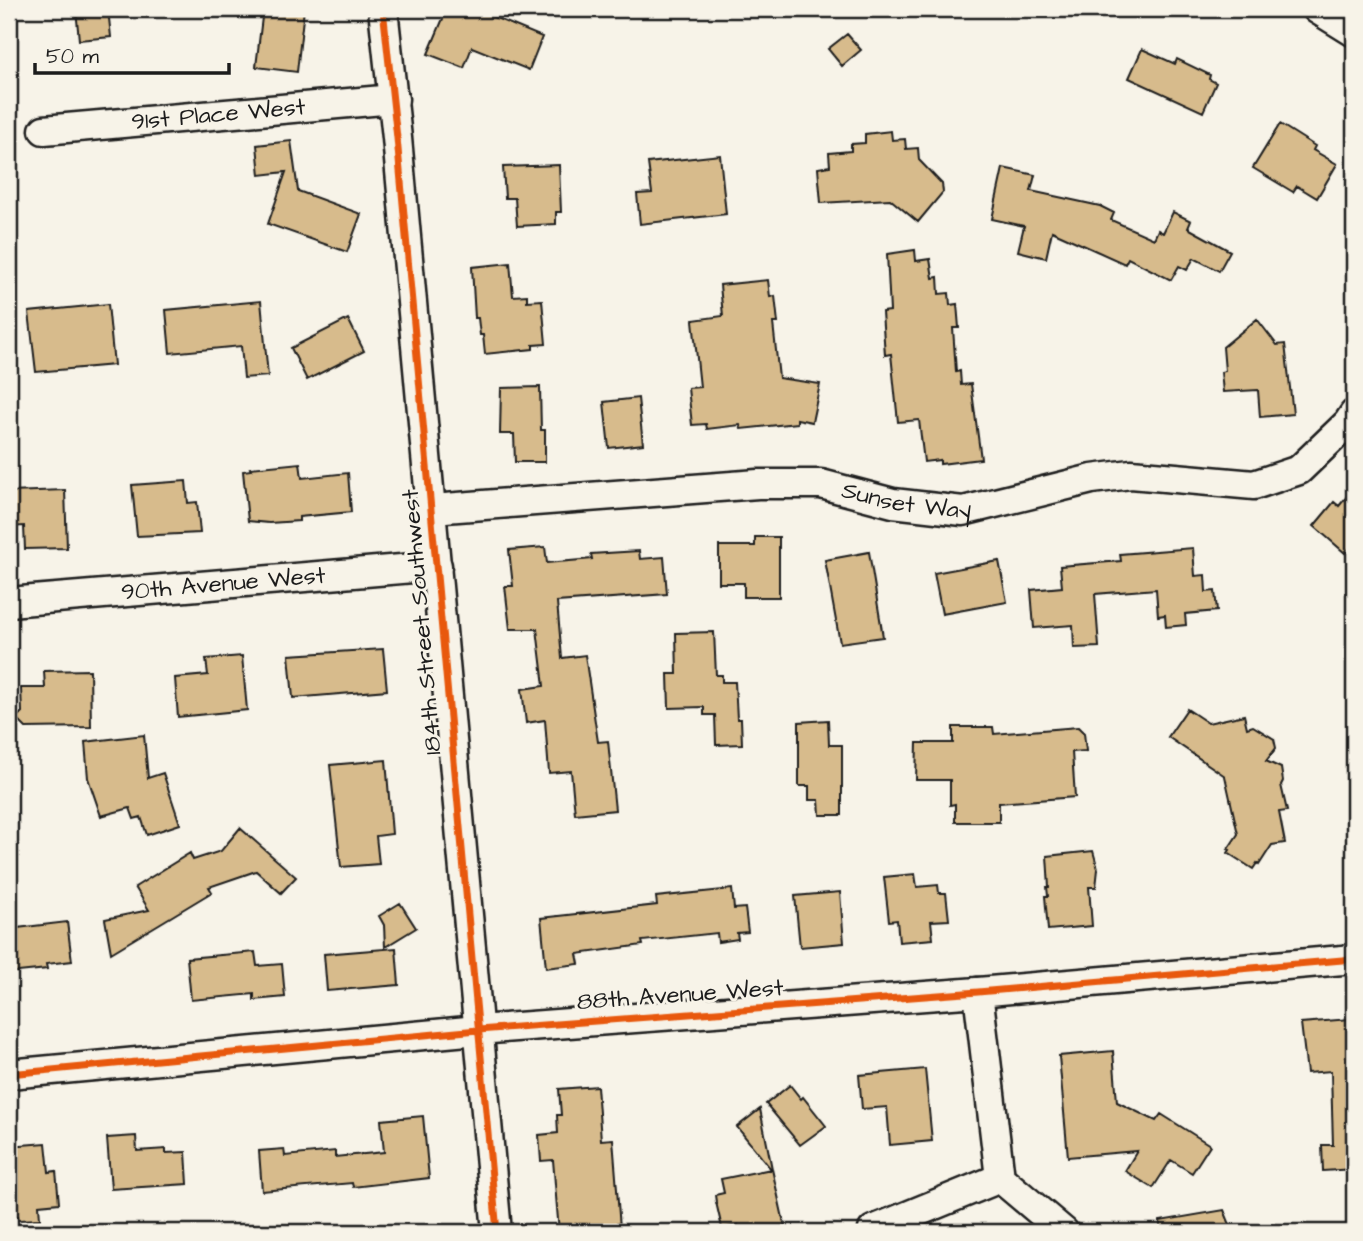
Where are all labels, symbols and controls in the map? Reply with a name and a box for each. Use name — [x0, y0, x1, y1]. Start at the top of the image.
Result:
scale bar — [35, 32, 229, 76]
text: 50 m — [46, 42, 100, 71]
street label: 91st Place West — [130, 90, 307, 139]
street label: Sunset Way — [838, 473, 976, 529]
street label: 184th Street Southwest — [393, 487, 451, 756]
street label: 90th Avenue West — [120, 558, 327, 610]
street label: 88th Avenue West — [575, 971, 785, 1019]

